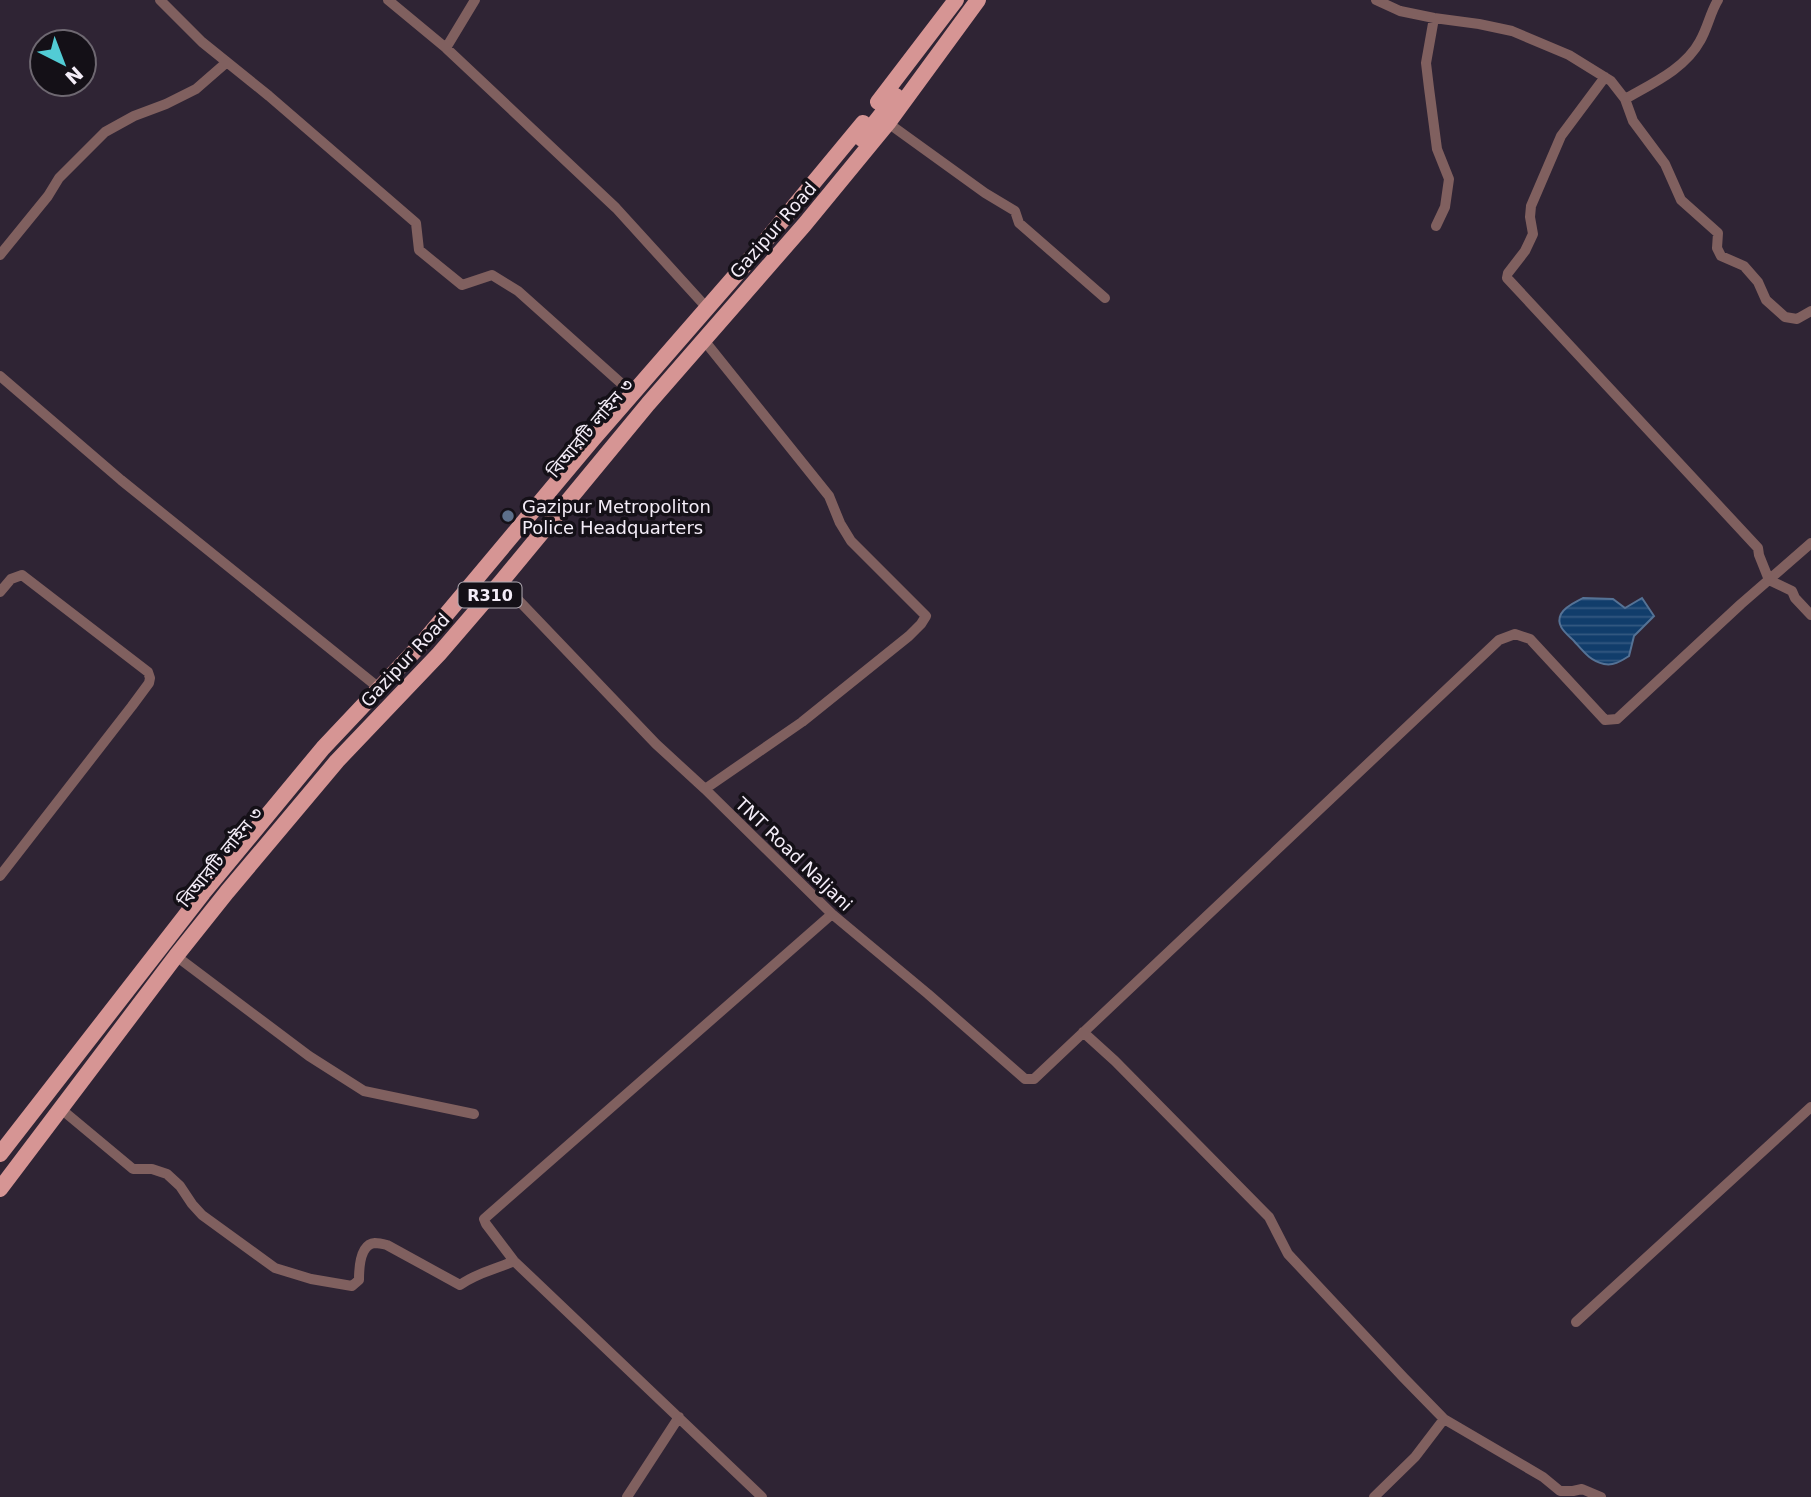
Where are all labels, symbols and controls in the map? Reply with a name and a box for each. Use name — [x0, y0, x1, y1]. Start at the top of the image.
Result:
north arrow — [28, 28, 98, 98]
text: N — [61, 62, 88, 89]
street label: Gazipur Road — [726, 178, 820, 282]
street label: বিআরটি লাইন ৩ — [542, 374, 638, 482]
place label: Gazipur Metropoliton Police Headquarters — [522, 496, 711, 538]
marker: Gazipur Metropoliton Police Headquarters — [500, 508, 516, 524]
road number: R310 — [458, 582, 522, 608]
street label: Gazipur Road — [356, 609, 454, 711]
street label: TNT Road Naljani — [731, 792, 857, 915]
street label: বিআরটি লাইন ৩ — [173, 803, 267, 912]

